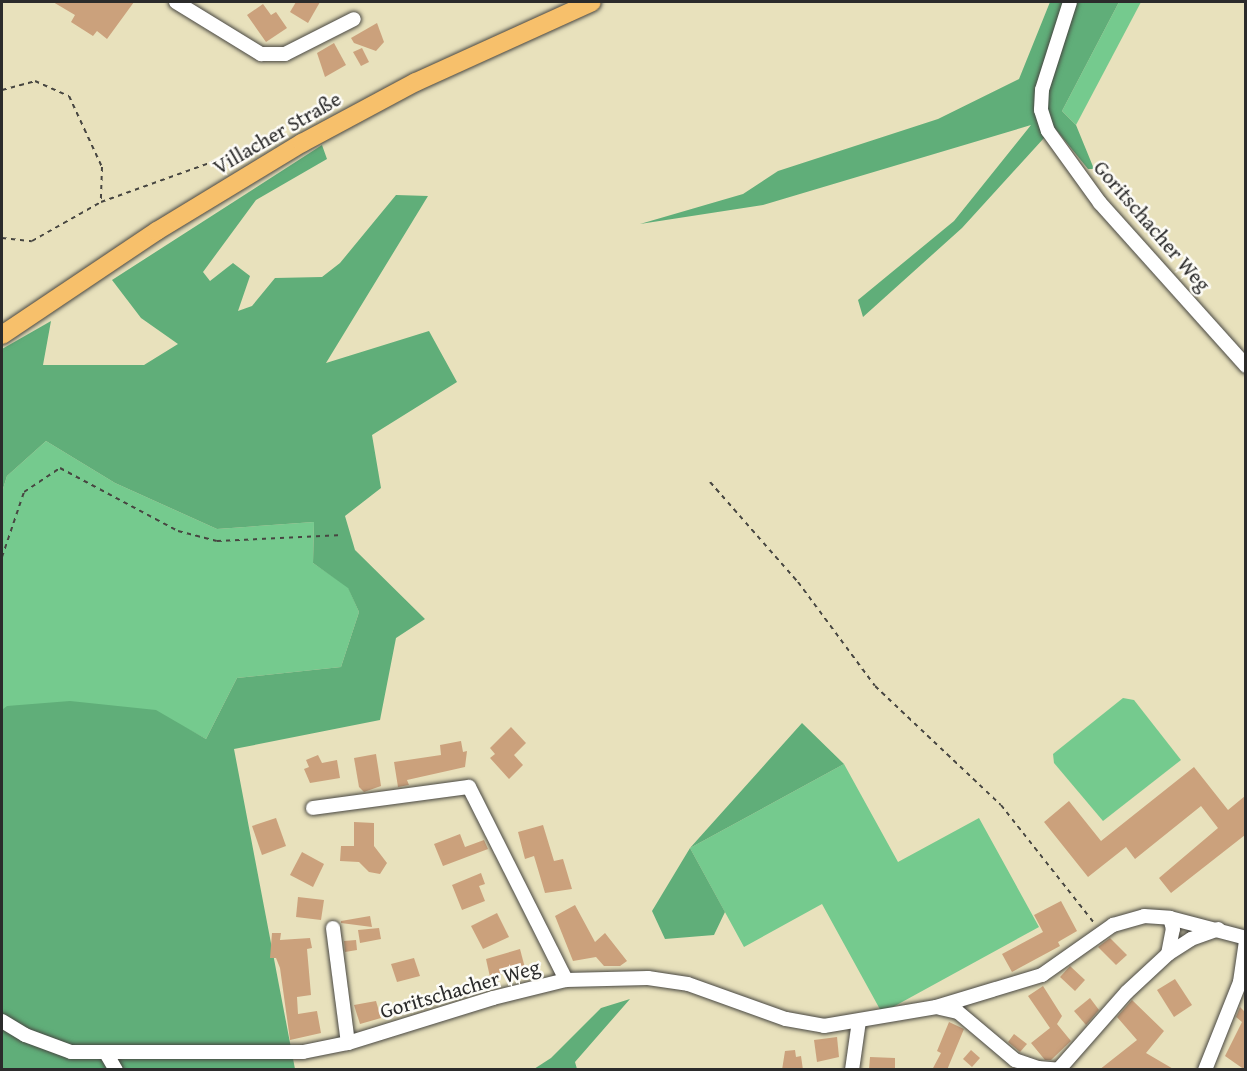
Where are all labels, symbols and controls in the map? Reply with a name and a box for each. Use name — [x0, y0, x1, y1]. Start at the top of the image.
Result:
street label: Villacher Straße — [209, 86, 345, 180]
street label: Goritschacher Weg — [1088, 155, 1216, 297]
street label: Goritschacher Weg — [377, 954, 543, 1024]

